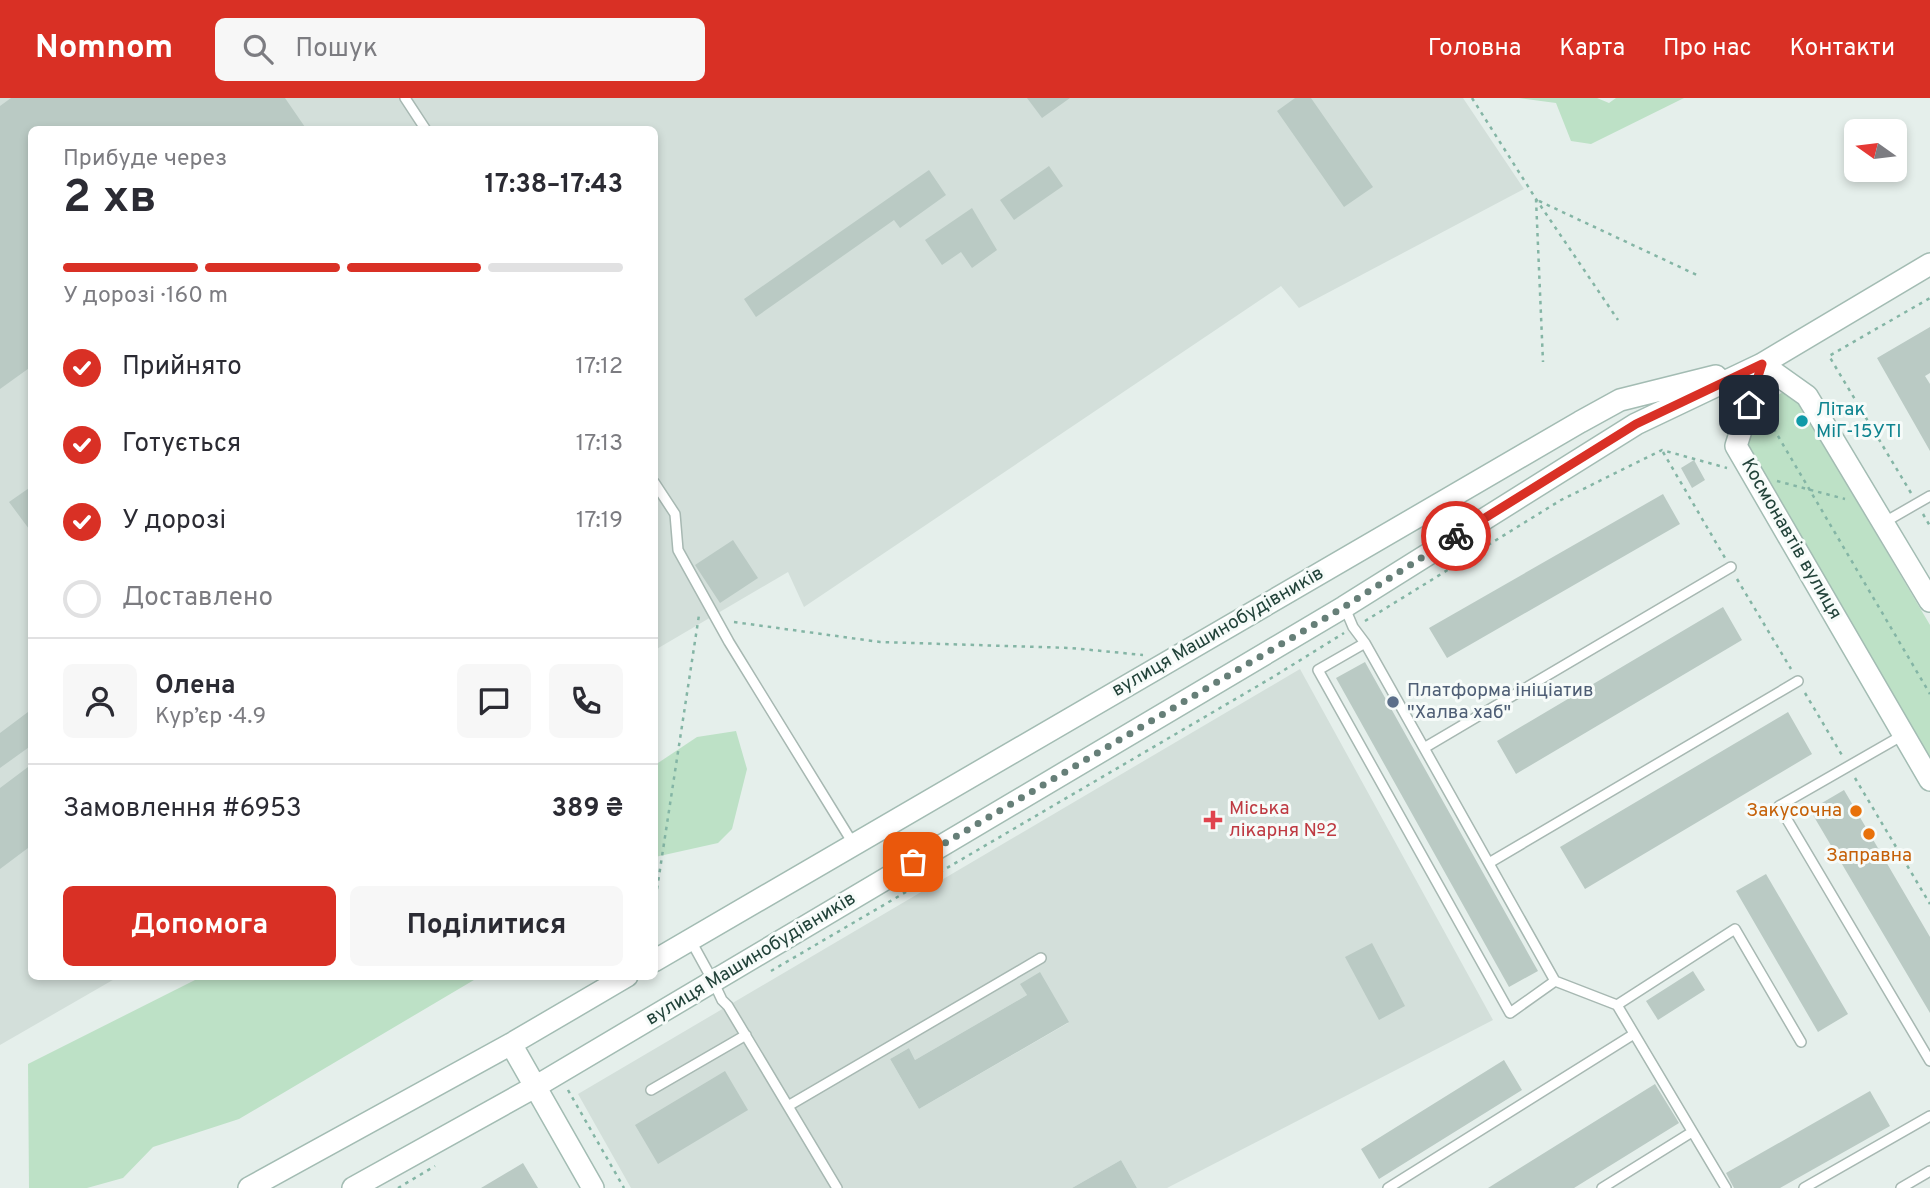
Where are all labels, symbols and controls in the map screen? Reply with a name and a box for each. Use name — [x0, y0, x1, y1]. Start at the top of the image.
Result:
search box — [215, 18, 705, 81]
text: Nomnom — [35, 28, 173, 70]
icon: search — [239, 30, 277, 68]
text: Пошук — [295, 33, 378, 66]
text: Головна — [1428, 34, 1521, 64]
text: Карта — [1559, 34, 1625, 64]
text: Про нас — [1663, 34, 1751, 64]
text: Контакти — [1789, 34, 1895, 64]
north arrow — [1844, 119, 1908, 182]
map controls — [1844, 119, 1907, 182]
text: Прибуде через — [63, 145, 227, 174]
text: 17:38–17:43 — [485, 169, 623, 202]
text: 2 хв — [63, 170, 157, 229]
text: У дорозі · 160 m — [63, 282, 228, 311]
icon: check — [63, 349, 101, 387]
text: Прийнято — [122, 351, 242, 384]
text: 17:12 — [576, 353, 623, 382]
pin — [1719, 375, 1779, 435]
icon: home — [1730, 386, 1768, 424]
place label: Літак МіГ-15УТІ — [1816, 398, 1902, 444]
marker: Літак МіГ-15УТІ — [1794, 413, 1810, 429]
icon: check — [63, 426, 101, 464]
text: Готується — [122, 428, 241, 461]
text: 17:13 — [576, 430, 623, 459]
street label: Космонавтів вулиця — [1735, 454, 1847, 624]
courier — [1421, 501, 1491, 571]
icon: check — [63, 503, 101, 541]
text: У дорозі — [122, 505, 226, 538]
text: 17:19 — [576, 507, 623, 536]
icon: bike — [1437, 517, 1475, 555]
street label: вулиця Машинобудівників — [1108, 561, 1328, 703]
text: Доставлено — [122, 582, 273, 615]
button: person — [63, 664, 137, 738]
button: chat — [457, 664, 531, 738]
button: phone — [549, 664, 623, 738]
text: Олена — [155, 670, 236, 703]
place label: Платформа ініціатив "Халва хаб" — [1407, 679, 1594, 725]
marker: Платформа ініціатив "Халва хаб" — [1385, 694, 1401, 710]
text: Кур’єр · 4.9 — [155, 703, 266, 732]
text: Замовлення #6953 — [63, 793, 302, 826]
text: 389 ₴ — [552, 793, 623, 826]
place label: Міська лікарня №2 — [1229, 797, 1337, 843]
place label: Закусочна — [1746, 799, 1842, 823]
marker: Закусочна — [1848, 803, 1864, 819]
marker: Міська лікарня №2 — [1203, 810, 1223, 830]
marker: Заправна — [1861, 826, 1877, 842]
pin — [883, 832, 943, 892]
icon: bag — [894, 843, 932, 881]
place label: Заправна — [1826, 844, 1912, 868]
button: Допомога — [63, 886, 336, 966]
button: Поділитися — [350, 886, 623, 966]
street label: вулиця Машинобудівників — [642, 887, 860, 1031]

